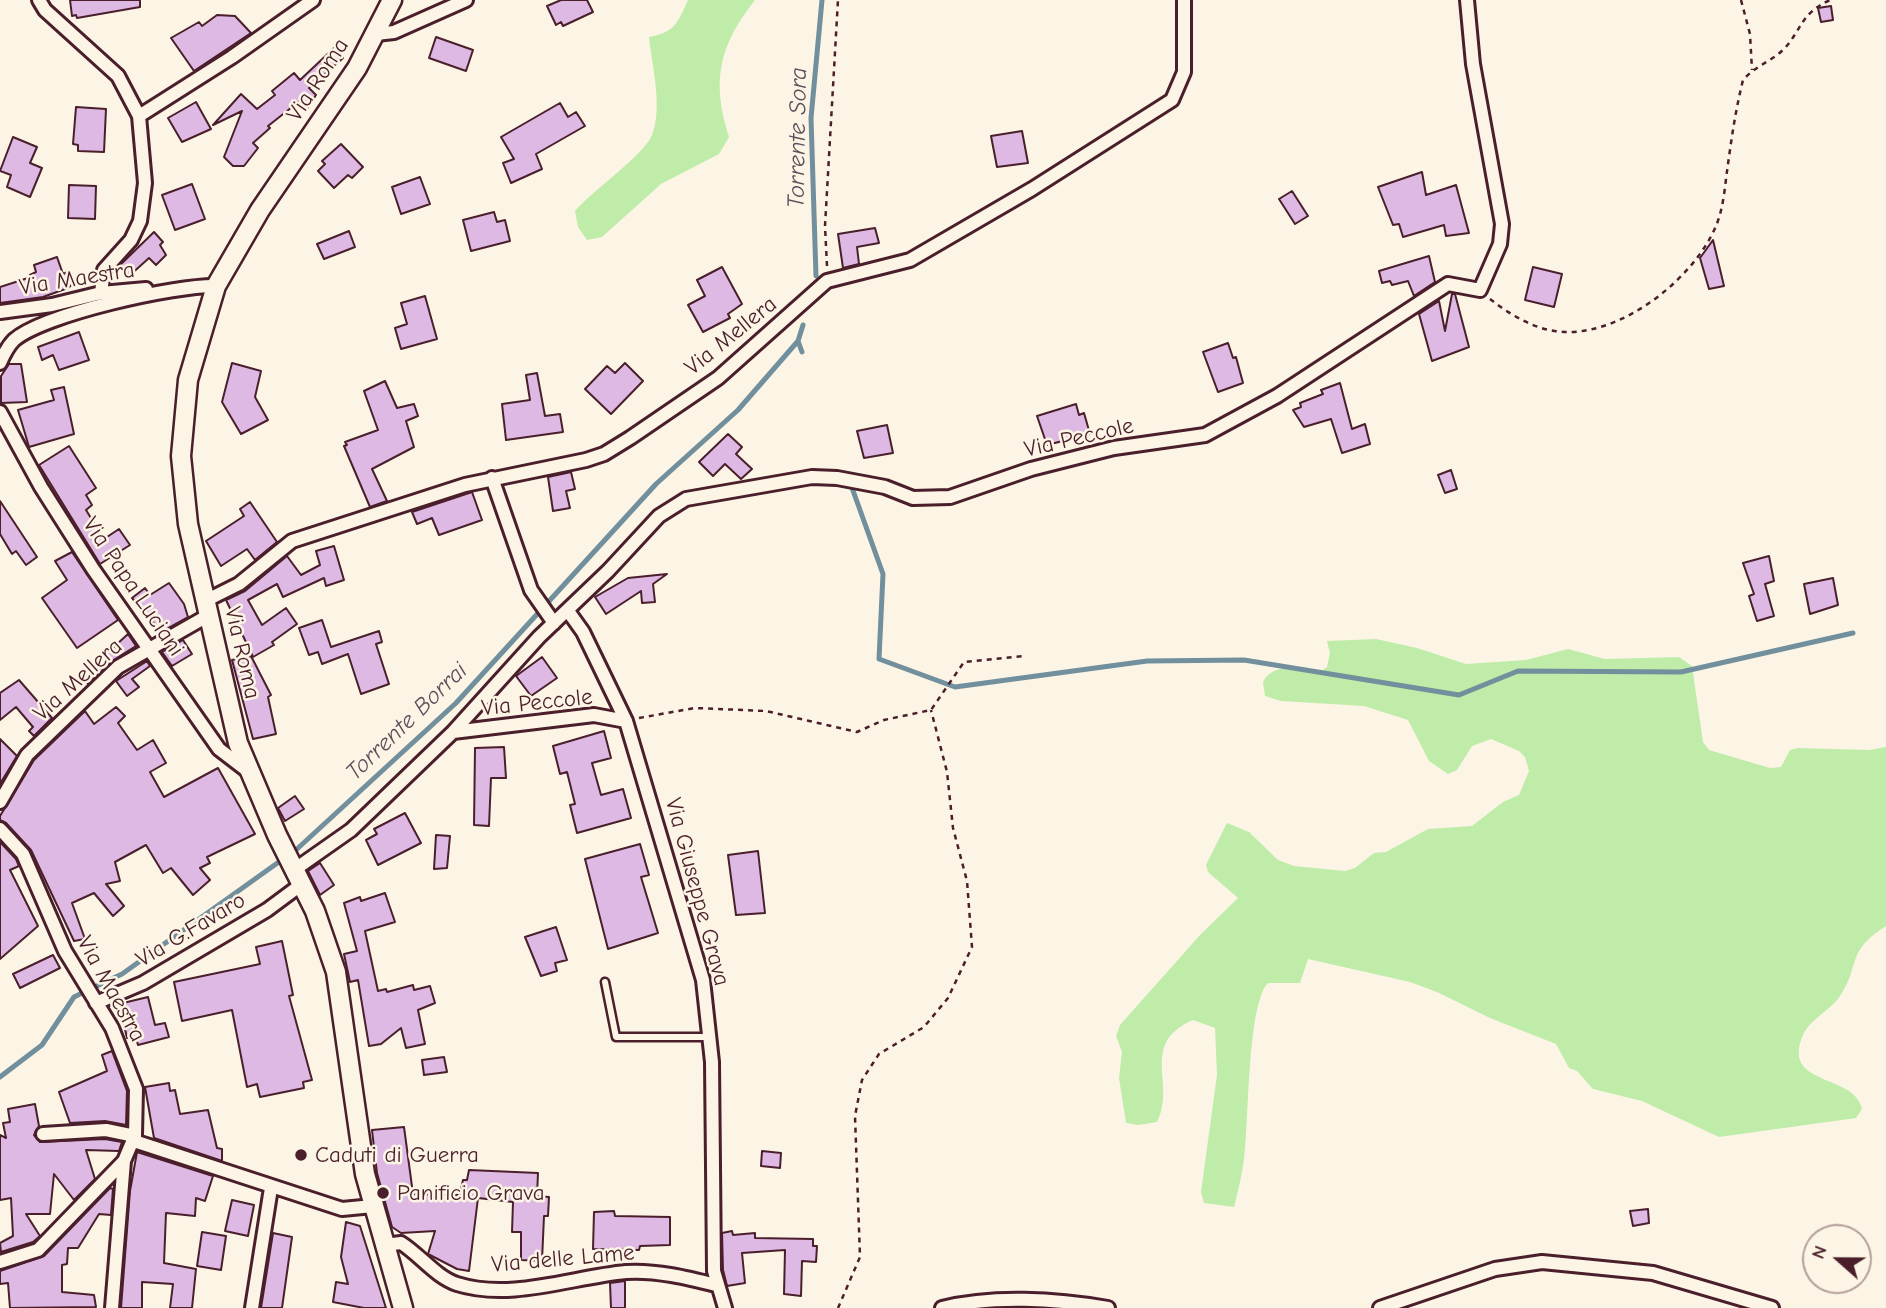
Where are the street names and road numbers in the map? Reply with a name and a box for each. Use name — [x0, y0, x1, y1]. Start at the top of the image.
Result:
street label: Via Roma — [281, 33, 355, 127]
street label: Via Maestra — [17, 256, 137, 302]
street label: Via Mellera — [680, 291, 782, 381]
street label: Via Peccole — [1022, 412, 1136, 464]
street label: Via Papa Luciani — [76, 512, 190, 662]
street label: Via Roma — [218, 604, 266, 702]
street label: Via Mellera — [28, 633, 128, 727]
street label: Via Peccole — [480, 683, 594, 723]
street label: Via Giuseppe Grava — [659, 795, 735, 989]
street label: Via G.Favaro — [131, 887, 251, 973]
street label: Via Maestra — [71, 931, 151, 1047]
street label: Via delle Lame — [490, 1239, 636, 1279]

